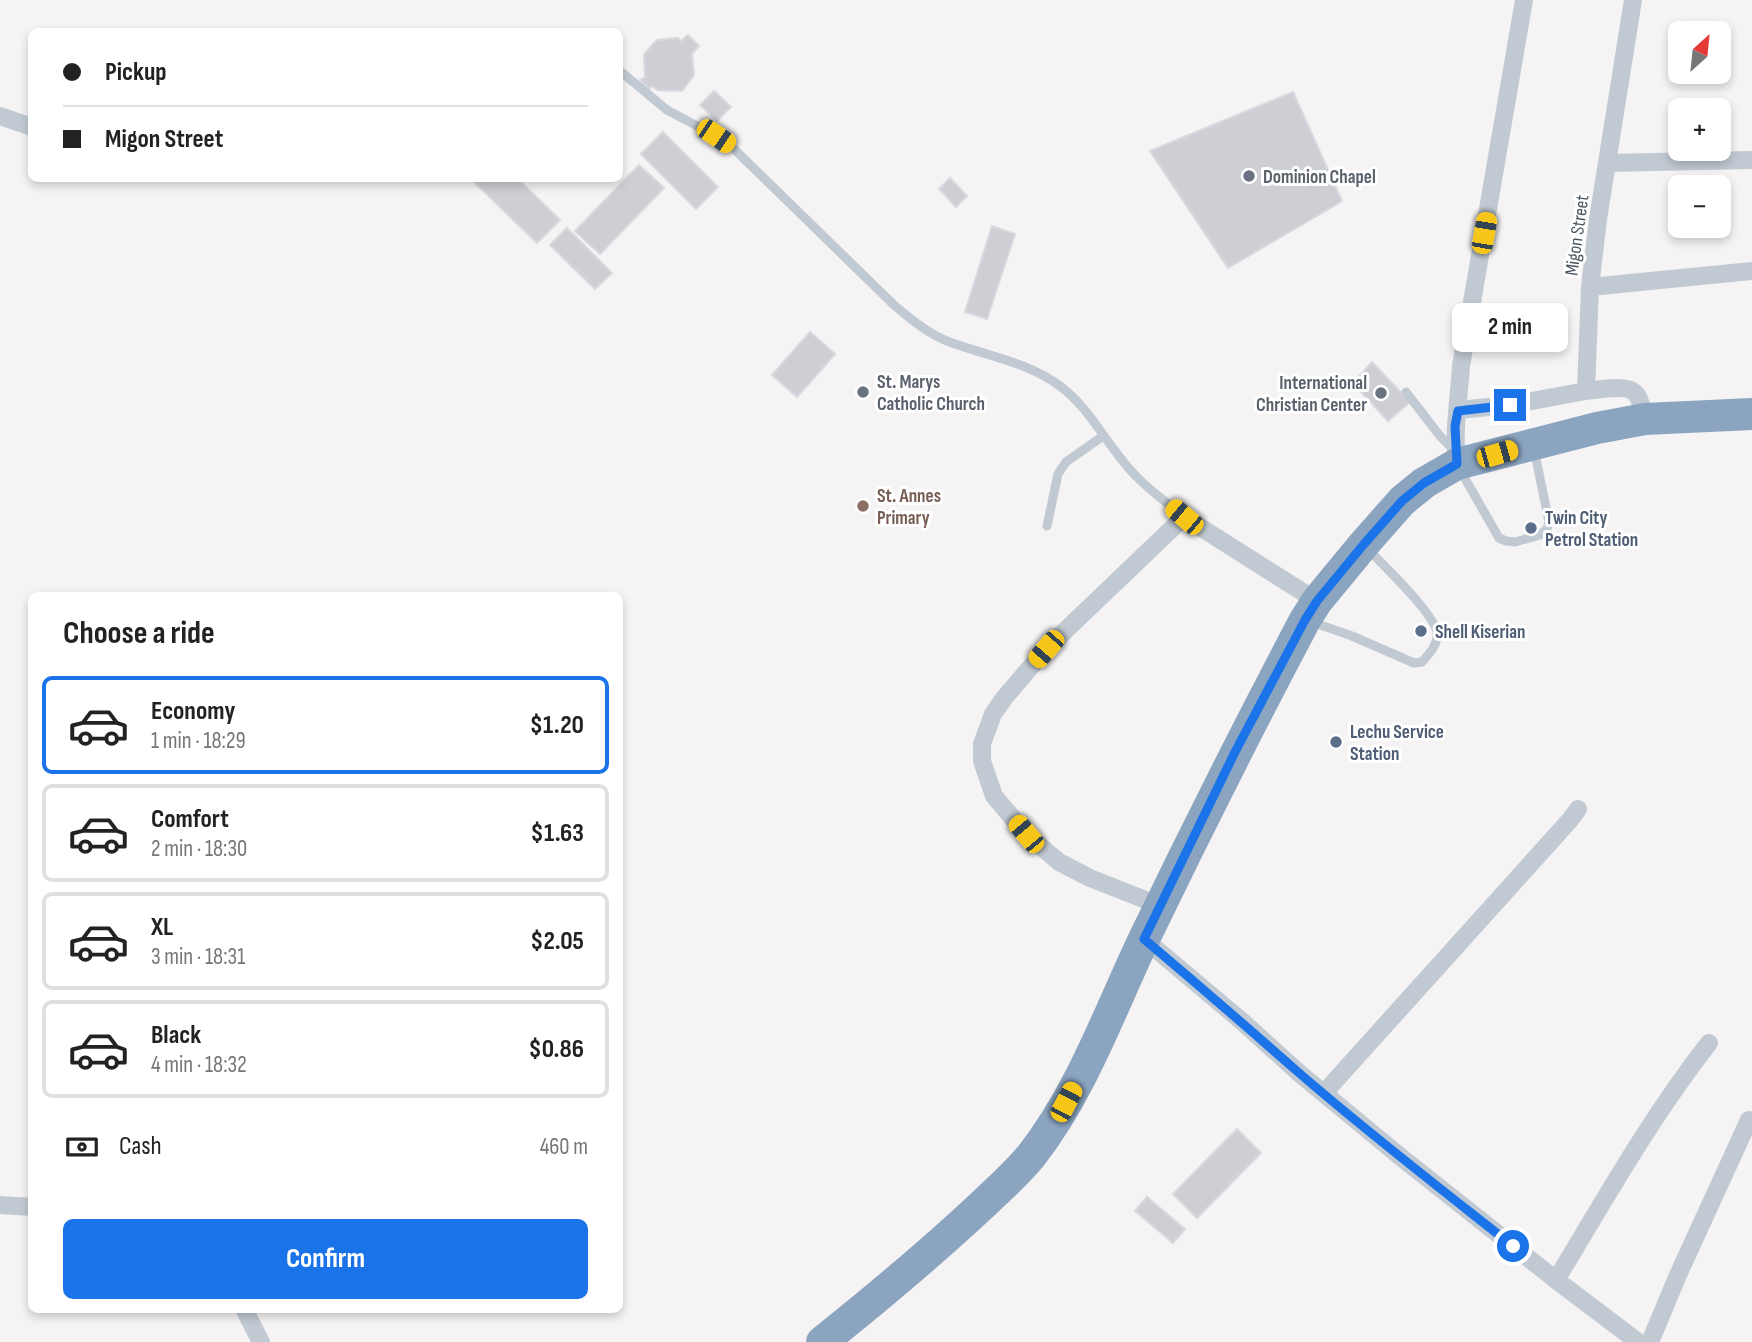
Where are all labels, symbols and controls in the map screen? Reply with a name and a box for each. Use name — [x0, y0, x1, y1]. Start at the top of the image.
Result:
north arrow — [1668, 21, 1731, 84]
map controls — [1668, 21, 1731, 238]
text: Pickup — [105, 57, 167, 88]
button: + — [1668, 98, 1731, 161]
car — [693, 116, 740, 156]
text: Migon Street — [105, 124, 223, 155]
place label: Dominion Chapel — [1263, 166, 1376, 189]
marker: Dominion Chapel — [1241, 168, 1257, 184]
button: − — [1668, 175, 1731, 238]
street label: Migon Street — [1560, 193, 1595, 277]
car — [1471, 210, 1498, 256]
callout: 2 min — [1452, 304, 1568, 352]
text: 2 min — [1488, 313, 1532, 341]
place label: St. Marys Catholic Church — [877, 371, 985, 416]
place label: International Christian Center — [1256, 372, 1367, 417]
marker: St. Marys Catholic Church — [855, 384, 871, 400]
marker: International Christian Center — [1373, 385, 1389, 401]
route end — [1494, 389, 1526, 421]
car — [1474, 438, 1521, 470]
place label: St. Annes Primary — [877, 485, 941, 530]
car — [1162, 495, 1207, 539]
marker: St. Annes Primary — [855, 498, 871, 514]
place label: Twin City Petrol Station — [1545, 507, 1638, 552]
marker: Twin City Petrol Station — [1523, 520, 1539, 536]
text: Choose a ride — [63, 614, 215, 653]
place label: Shell Kiserian — [1435, 621, 1525, 644]
marker: Shell Kiserian — [1413, 623, 1429, 639]
car — [1025, 626, 1068, 672]
icon: car — [67, 694, 130, 757]
text: Economy — [151, 696, 235, 727]
text: $1.20 — [530, 710, 584, 741]
place label: Lechu Service Station — [1350, 721, 1444, 766]
text: 1 min · 18:29 — [151, 727, 246, 755]
marker: Lechu Service Station — [1328, 734, 1344, 750]
icon: car — [67, 802, 130, 865]
text: Comfort — [151, 804, 229, 835]
car — [1005, 811, 1048, 857]
text: $1.63 — [531, 818, 584, 849]
text: 2 min · 18:30 — [151, 835, 247, 863]
icon: car — [67, 910, 130, 973]
text: XL — [151, 912, 173, 943]
text: $2.05 — [530, 926, 584, 957]
text: 3 min · 18:31 — [151, 943, 245, 971]
icon: car — [67, 1018, 130, 1081]
text: Black — [151, 1020, 201, 1051]
text: $0.86 — [529, 1034, 584, 1065]
text: 4 min · 18:32 — [151, 1051, 247, 1079]
car — [1047, 1079, 1086, 1125]
icon: cash — [63, 1128, 101, 1166]
text: Cash — [119, 1131, 162, 1162]
text: 460 m — [540, 1133, 588, 1161]
button: Confirm — [63, 1219, 588, 1299]
route start — [1497, 1230, 1529, 1262]

